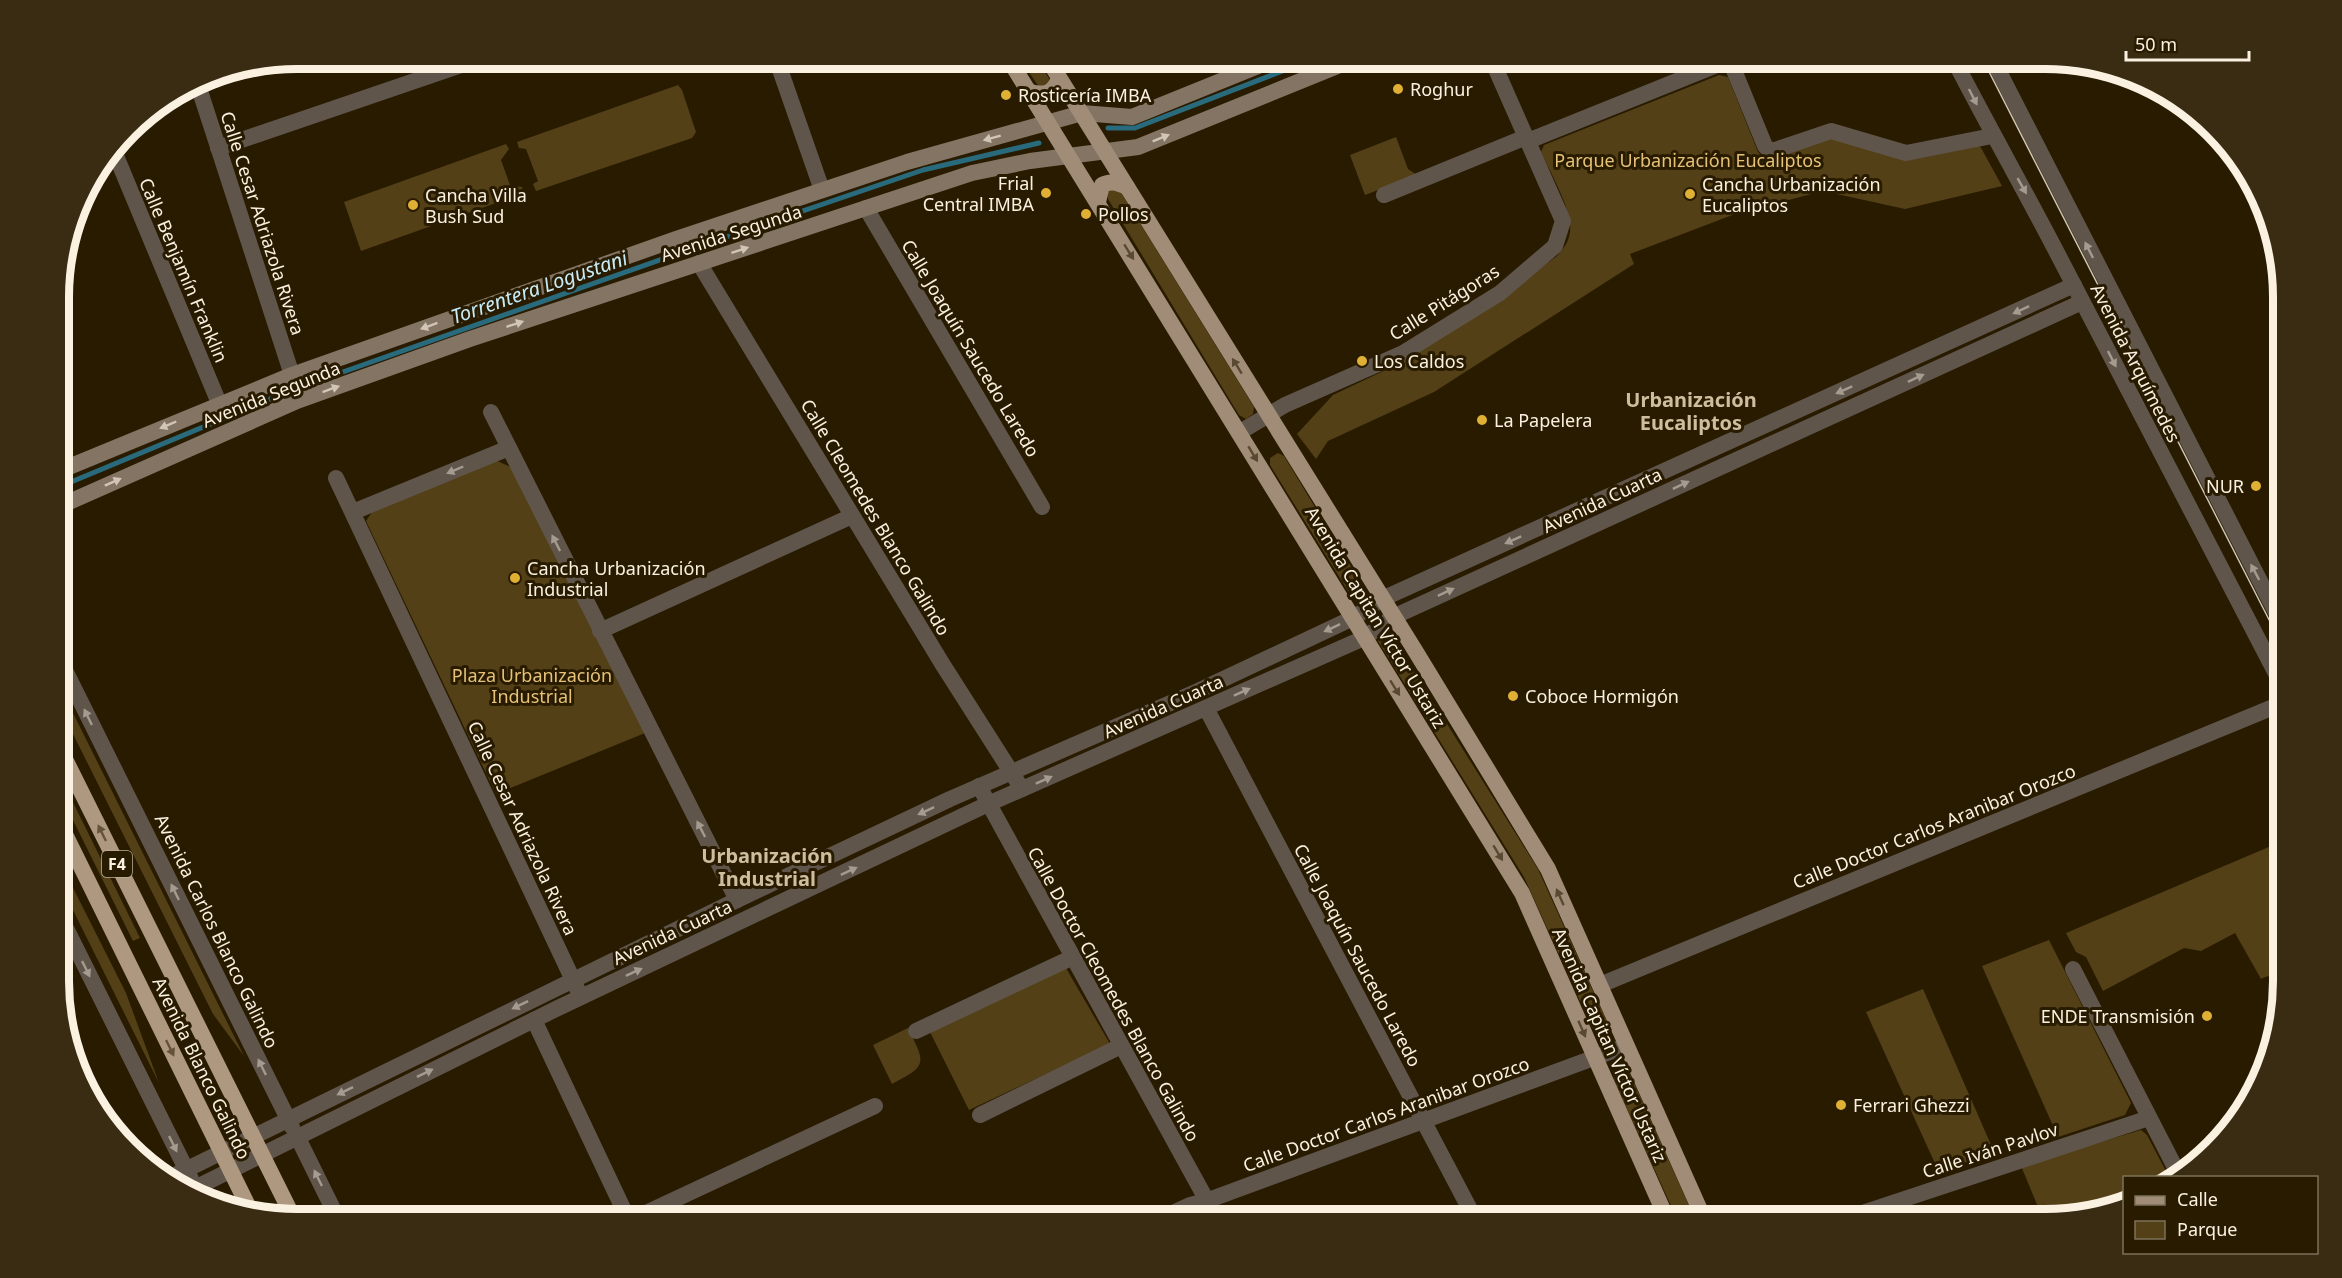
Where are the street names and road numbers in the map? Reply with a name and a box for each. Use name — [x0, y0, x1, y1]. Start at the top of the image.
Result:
street label: Calle Cesar Adriazola Rivera — [215, 108, 311, 338]
street label: Calle Benjamín Franklin — [134, 174, 234, 366]
street label: Avenida Segunda — [657, 199, 805, 267]
street label: Calle Joaquín Saucedo Laredo — [896, 235, 1046, 461]
street label: Calle Pitágoras — [1384, 259, 1504, 345]
street label: Avenida Arquímedes — [2086, 280, 2186, 446]
street label: Avenida Segunda — [198, 355, 344, 433]
street label: Calle Cleomedes Blanco Galindo — [796, 394, 956, 640]
street label: Avenida Cuarta — [1538, 462, 1666, 538]
street label: Avenida Capitan Víctor Ustariz — [1300, 502, 1452, 732]
street label: Avenida Cuarta — [1099, 669, 1227, 743]
street label: Calle Cesar Adriazola Rivera — [463, 717, 583, 939]
street label: Calle Doctor Carlos Aranibar Orozco — [1789, 758, 2079, 894]
street label: Avenida Carlos Blanco Galindo — [150, 810, 284, 1052]
street label: Calle Joaquín Saucedo Laredo — [1289, 839, 1427, 1071]
street label: Calle Doctor Cleomedes Blanco Galindo — [1023, 842, 1205, 1146]
road number: F4 — [102, 851, 132, 877]
street label: Avenida Cuarta — [608, 894, 736, 970]
street label: Avenida Capitan Víctor Ustariz — [1547, 924, 1673, 1166]
street label: Avenida Blanco Galindo — [147, 973, 257, 1163]
street label: Calle Doctor Carlos Aranibar Orozco — [1239, 1051, 1533, 1177]
street label: Calle Iván Pavlov — [1919, 1117, 2062, 1183]

